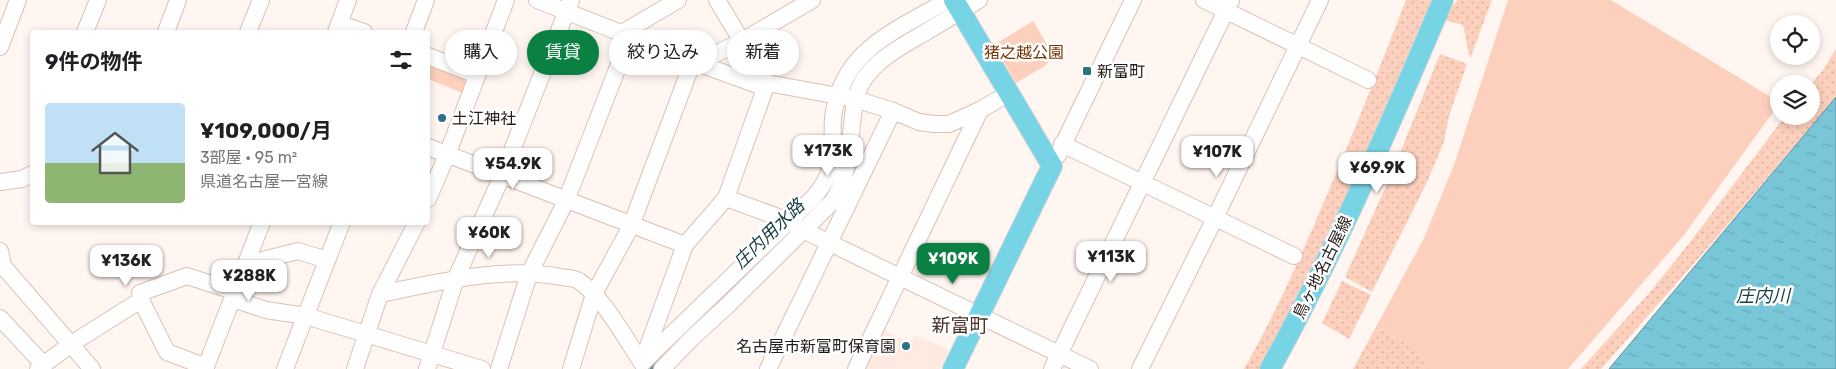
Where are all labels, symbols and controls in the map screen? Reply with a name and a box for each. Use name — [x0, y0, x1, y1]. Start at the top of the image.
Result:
map controls — [1770, 15, 1820, 125]
button: locate — [1770, 15, 1820, 65]
chip: 購入 — [445, 30, 517, 75]
chip: 賃貸 — [527, 30, 599, 75]
chip: 絞り込み — [609, 30, 717, 75]
chip: 新着 — [727, 30, 799, 75]
park label: 猪之越公園 — [984, 43, 1064, 62]
icon: filters — [387, 46, 415, 74]
text: 9件の物件 — [45, 49, 142, 74]
place label: 新富町 — [1097, 62, 1145, 81]
marker: 新富町 — [1081, 65, 1093, 77]
button: layers — [1770, 75, 1820, 125]
place label: 土江神社 — [452, 109, 516, 128]
marker: 土江神社 — [436, 112, 448, 124]
text: ¥109,000/月 — [200, 118, 332, 143]
icon: home — [85, 123, 145, 183]
pin: ¥173K — [793, 134, 863, 177]
pin: ¥107K — [1182, 136, 1252, 178]
text: ¥173K — [803, 141, 853, 160]
text: ¥107K — [1192, 142, 1242, 161]
text: 3部屋 · 95 m² — [200, 148, 297, 167]
pin: ¥54.9K — [472, 148, 554, 190]
pin: ¥69.9K — [1336, 152, 1418, 194]
text: ¥54.9K — [485, 154, 541, 173]
text: ¥69.9K — [1349, 158, 1405, 177]
text: 県道名古屋一宮線 — [200, 172, 328, 191]
water label: 庄内用水路 — [729, 193, 810, 273]
street label: 鳥ヶ地名古屋線 — [1289, 213, 1356, 322]
pin: ¥60K — [459, 216, 519, 259]
text: ¥60K — [468, 223, 510, 242]
pin: ¥113K — [1076, 240, 1146, 283]
pin: ¥109K — [918, 242, 988, 285]
pin: ¥136K — [91, 244, 161, 287]
text: ¥113K — [1087, 247, 1135, 266]
text: ¥109K — [928, 249, 978, 268]
text: ¥136K — [101, 251, 151, 270]
pin: ¥288K — [214, 260, 284, 302]
text: ¥288K — [222, 266, 276, 285]
water label: 庄内川 — [1736, 285, 1792, 307]
district label: 新富町 — [931, 314, 989, 337]
place label: 名古屋市新富町保育園 — [736, 337, 896, 356]
marker: 名古屋市新富町保育園 — [900, 340, 912, 352]

